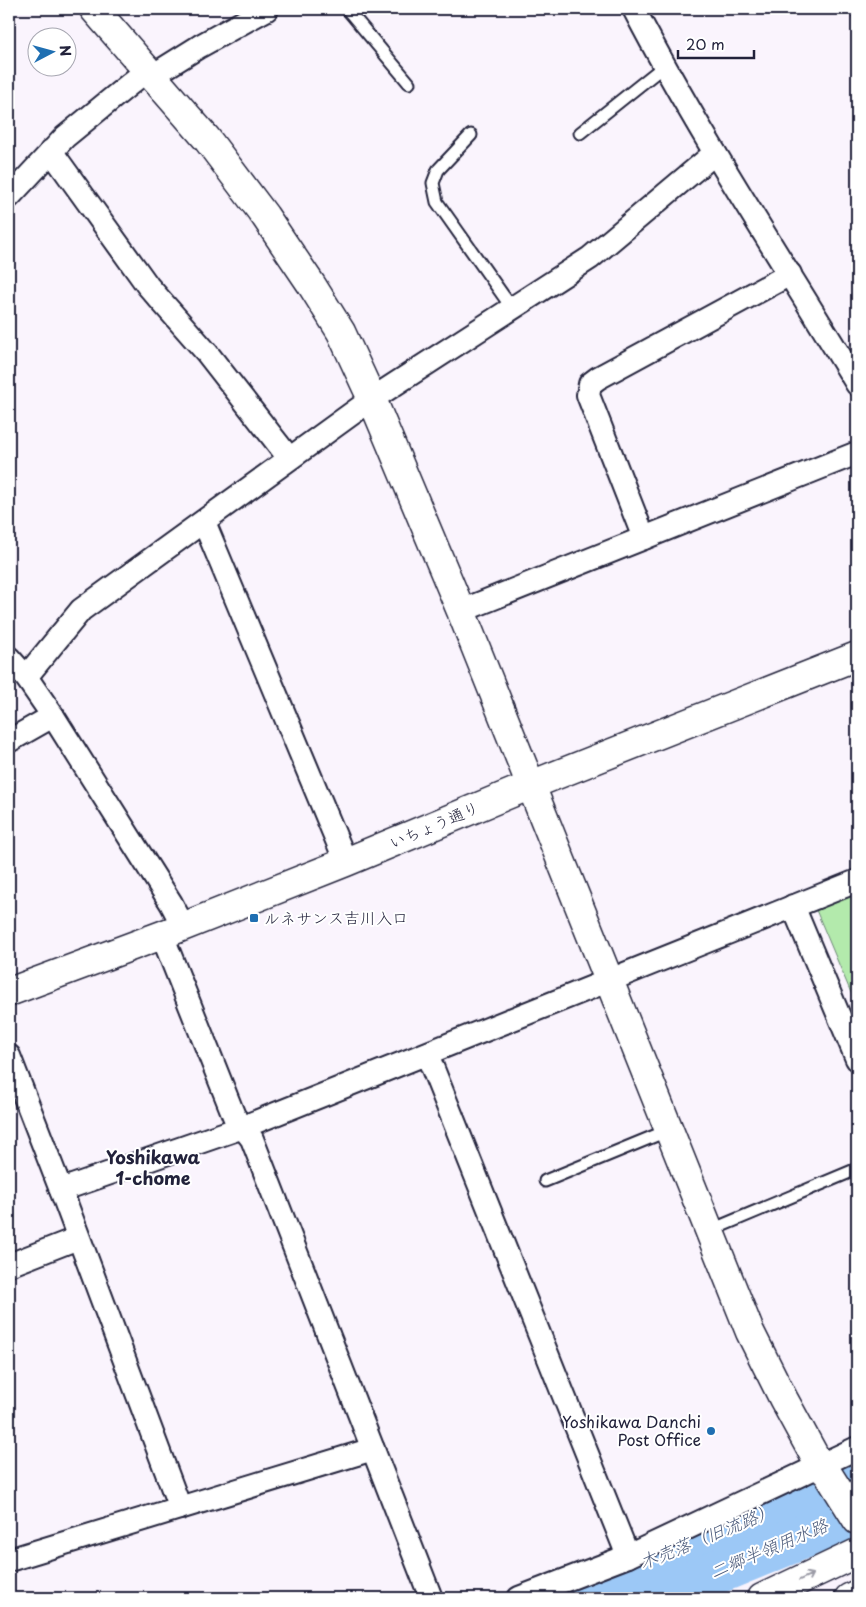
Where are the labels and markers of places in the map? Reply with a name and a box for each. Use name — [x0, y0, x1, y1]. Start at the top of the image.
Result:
place label: ルネサンス吉川入口 — [264, 905, 408, 929]
marker: ルネサンス吉川入口 — [248, 912, 260, 924]
place label: Yoshikawa Danchi Post Office — [562, 1409, 701, 1451]
marker: Yoshikawa Danchi Post Office — [705, 1425, 717, 1437]

